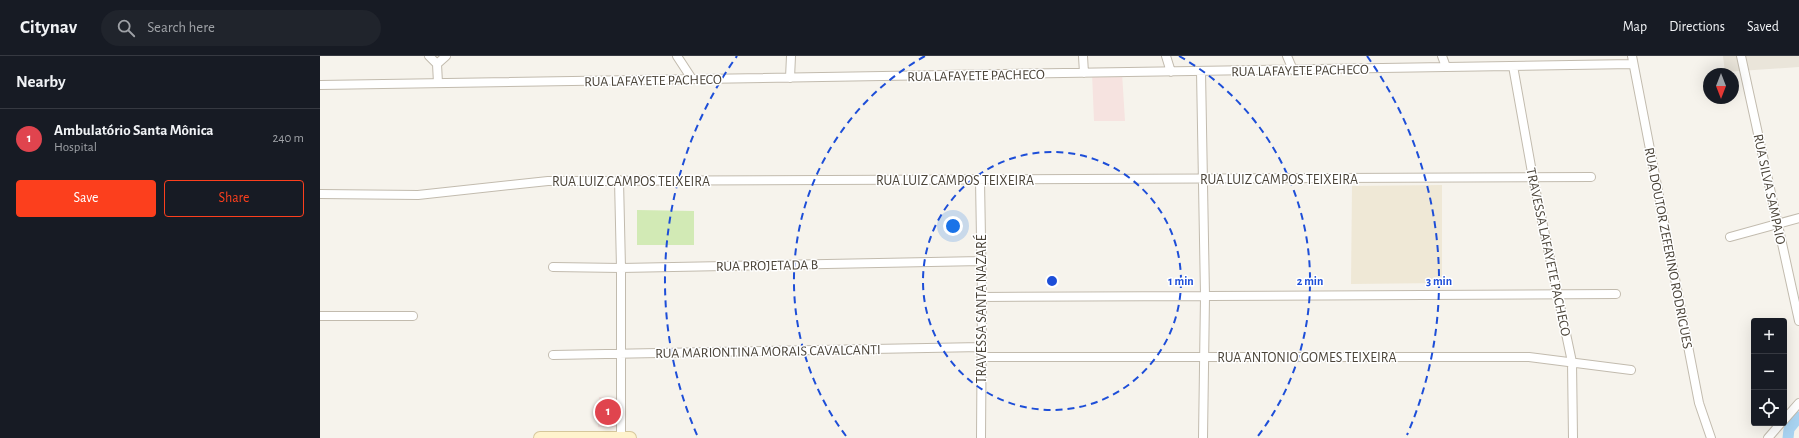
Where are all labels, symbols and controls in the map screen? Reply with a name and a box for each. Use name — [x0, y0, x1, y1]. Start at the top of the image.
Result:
search box — [101, 10, 381, 46]
icon: search — [115, 17, 137, 39]
text: Citynav — [20, 18, 77, 37]
text: Search here — [147, 20, 215, 35]
text: Map — [1623, 20, 1647, 34]
text: Directions — [1669, 20, 1725, 34]
text: Saved — [1747, 20, 1779, 34]
street label: RUA LAFAYETE PACHECO — [1231, 63, 1369, 79]
street label: RUA LAFAYETE PACHECO — [907, 68, 1045, 84]
north arrow — [1703, 68, 1739, 104]
text: Nearby — [16, 73, 66, 90]
street label: RUA LAFAYETE PACHECO — [584, 73, 722, 89]
text: Ambulatório Santa Mônica — [54, 123, 214, 138]
text: 1 — [27, 132, 31, 145]
text: 240 m — [272, 132, 304, 145]
street label: RUA SILVA SAMPAIO — [1750, 133, 1788, 246]
text: Hospital — [54, 141, 97, 154]
street label: RUA DOUTOR ZEFERINO RODRIGUES — [1642, 146, 1694, 350]
street label: TRAVESSA LAFAYETE PACHECO — [1523, 167, 1573, 338]
street label: RUA LUIZ CAMPOS TEIXEIRA — [1200, 173, 1358, 187]
street label: RUA LUIZ CAMPOS TEIXEIRA — [876, 174, 1034, 188]
street label: RUA LUIZ CAMPOS TEIXEIRA — [552, 175, 710, 189]
button: Save — [16, 180, 156, 217]
button: Share — [164, 180, 304, 217]
your location — [943, 216, 963, 236]
street label: TRAVESSA SANTA NAZARÉ — [972, 234, 989, 383]
street label: RUA PROJETADA B — [716, 258, 818, 274]
centre of rings — [1045, 274, 1059, 288]
text: 1 min — [1168, 275, 1194, 287]
text: 2 min — [1297, 275, 1323, 287]
text: 3 min — [1426, 275, 1452, 287]
map controls — [1751, 318, 1787, 426]
button: + — [1751, 318, 1787, 354]
street label: RUA MARIONTINA MORAIS CAVALCANTI — [655, 343, 881, 361]
street label: RUA ANTONIO GOMES TEIXEIRA — [1217, 351, 1397, 365]
button: − — [1751, 354, 1787, 390]
button: locate — [1751, 390, 1787, 426]
pin: 1 — [595, 397, 621, 427]

